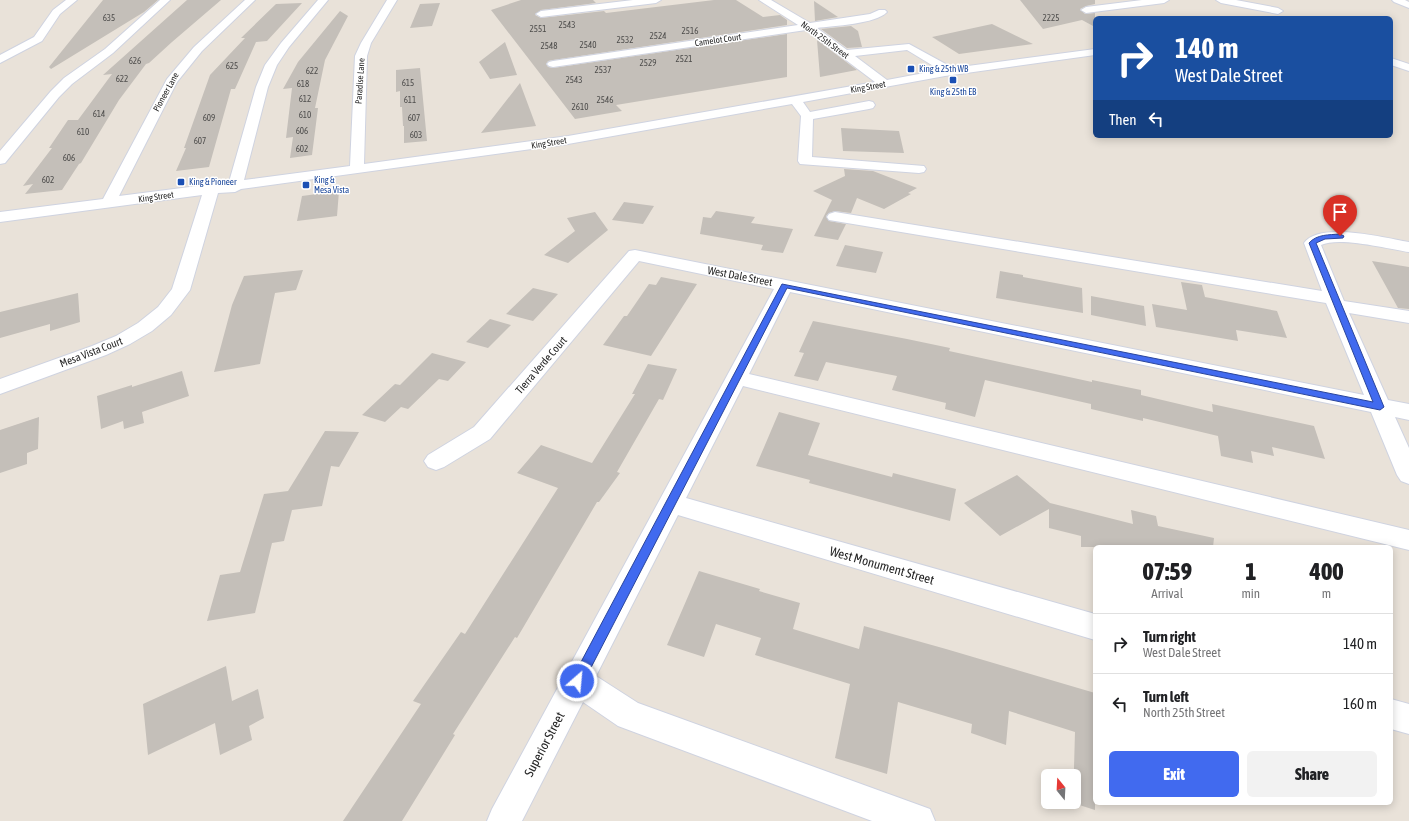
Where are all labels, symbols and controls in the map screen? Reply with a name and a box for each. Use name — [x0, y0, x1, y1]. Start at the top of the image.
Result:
house number: 635 — [103, 13, 115, 23]
house number: 2225 — [1043, 13, 1059, 23]
street label: North 25th Street — [799, 19, 851, 61]
house number: 2543 — [559, 20, 575, 30]
house number: 2551 — [530, 24, 546, 34]
house number: 2516 — [682, 26, 698, 36]
house number: 2524 — [650, 31, 666, 41]
street label: Camelot Court — [694, 32, 742, 48]
icon: right — [1109, 32, 1161, 84]
text: 140 m — [1175, 32, 1238, 64]
house number: 2532 — [617, 35, 633, 45]
house number: 2540 — [580, 40, 596, 50]
house number: 2548 — [541, 41, 557, 51]
house number: 2521 — [676, 54, 692, 64]
house number: 626 — [129, 56, 141, 66]
street label: Paradise Lane — [353, 58, 367, 104]
house number: 2529 — [640, 58, 656, 68]
house number: 625 — [226, 61, 238, 71]
marker: King & 25th WB — [906, 64, 916, 74]
place label: King & 25th WB — [919, 64, 969, 74]
house number: 2537 — [595, 65, 611, 75]
text: West Dale Street — [1175, 65, 1283, 86]
house number: 622 — [306, 66, 318, 76]
street label: Pioneer Lane — [151, 71, 181, 113]
house number: 622 — [116, 74, 128, 84]
house number: 2543 — [566, 75, 582, 85]
marker: King & 25th EB — [948, 75, 958, 85]
house number: 615 — [402, 78, 414, 88]
house number: 618 — [297, 79, 309, 89]
street label: King Street — [850, 79, 887, 95]
place label: King & 25th EB — [930, 87, 977, 97]
house number: 612 — [299, 94, 311, 104]
house number: 611 — [404, 95, 416, 105]
house number: 2546 — [597, 95, 613, 105]
house number: 2610 — [572, 102, 588, 112]
icon: left — [1145, 108, 1167, 130]
house number: 614 — [93, 109, 105, 119]
house number: 610 — [299, 110, 311, 120]
text: Then — [1109, 111, 1137, 128]
house number: 609 — [203, 113, 215, 123]
house number: 607 — [408, 113, 420, 123]
house number: 606 — [296, 126, 308, 136]
house number: 610 — [77, 127, 89, 137]
house number: 603 — [410, 130, 422, 140]
street label: King Street — [531, 135, 568, 151]
house number: 607 — [194, 136, 206, 146]
house number: 602 — [296, 144, 308, 154]
house number: 606 — [63, 153, 75, 163]
house number: 602 — [42, 175, 54, 185]
place label: King & Mesa Vista — [314, 175, 349, 195]
marker: King & Pioneer — [176, 177, 186, 187]
place label: King & Pioneer — [189, 177, 237, 187]
marker: King & Mesa Vista — [301, 180, 311, 190]
street label: King Street — [138, 190, 175, 204]
pin — [1323, 195, 1357, 236]
icon: arrive — [1329, 201, 1351, 223]
street label: West Dale Street — [706, 264, 774, 288]
street label: Tierra Verde Court — [513, 334, 569, 396]
street label: Mesa Vista Court — [58, 335, 124, 369]
street label: West Monument Street — [828, 543, 936, 588]
text: 07:59 — [1143, 558, 1192, 585]
text: 1 — [1245, 558, 1256, 585]
text: 400 — [1310, 558, 1343, 585]
text: Arrival — [1151, 586, 1183, 601]
text: min — [1241, 586, 1260, 601]
text: m — [1322, 586, 1331, 601]
text: Turn right — [1143, 628, 1196, 645]
icon: right — [1109, 633, 1131, 655]
text: 140 m — [1343, 635, 1377, 652]
text: West Dale Street — [1143, 645, 1221, 660]
position arrow — [556, 660, 598, 702]
text: Turn left — [1143, 688, 1189, 705]
icon: left — [1109, 693, 1131, 715]
text: 160 m — [1343, 695, 1377, 712]
text: North 25th Street — [1143, 705, 1225, 720]
street label: Superior Street — [521, 709, 568, 779]
button: Exit — [1109, 751, 1239, 797]
button: Share — [1247, 751, 1377, 797]
north arrow — [1041, 769, 1081, 809]
map controls — [1041, 769, 1081, 809]

